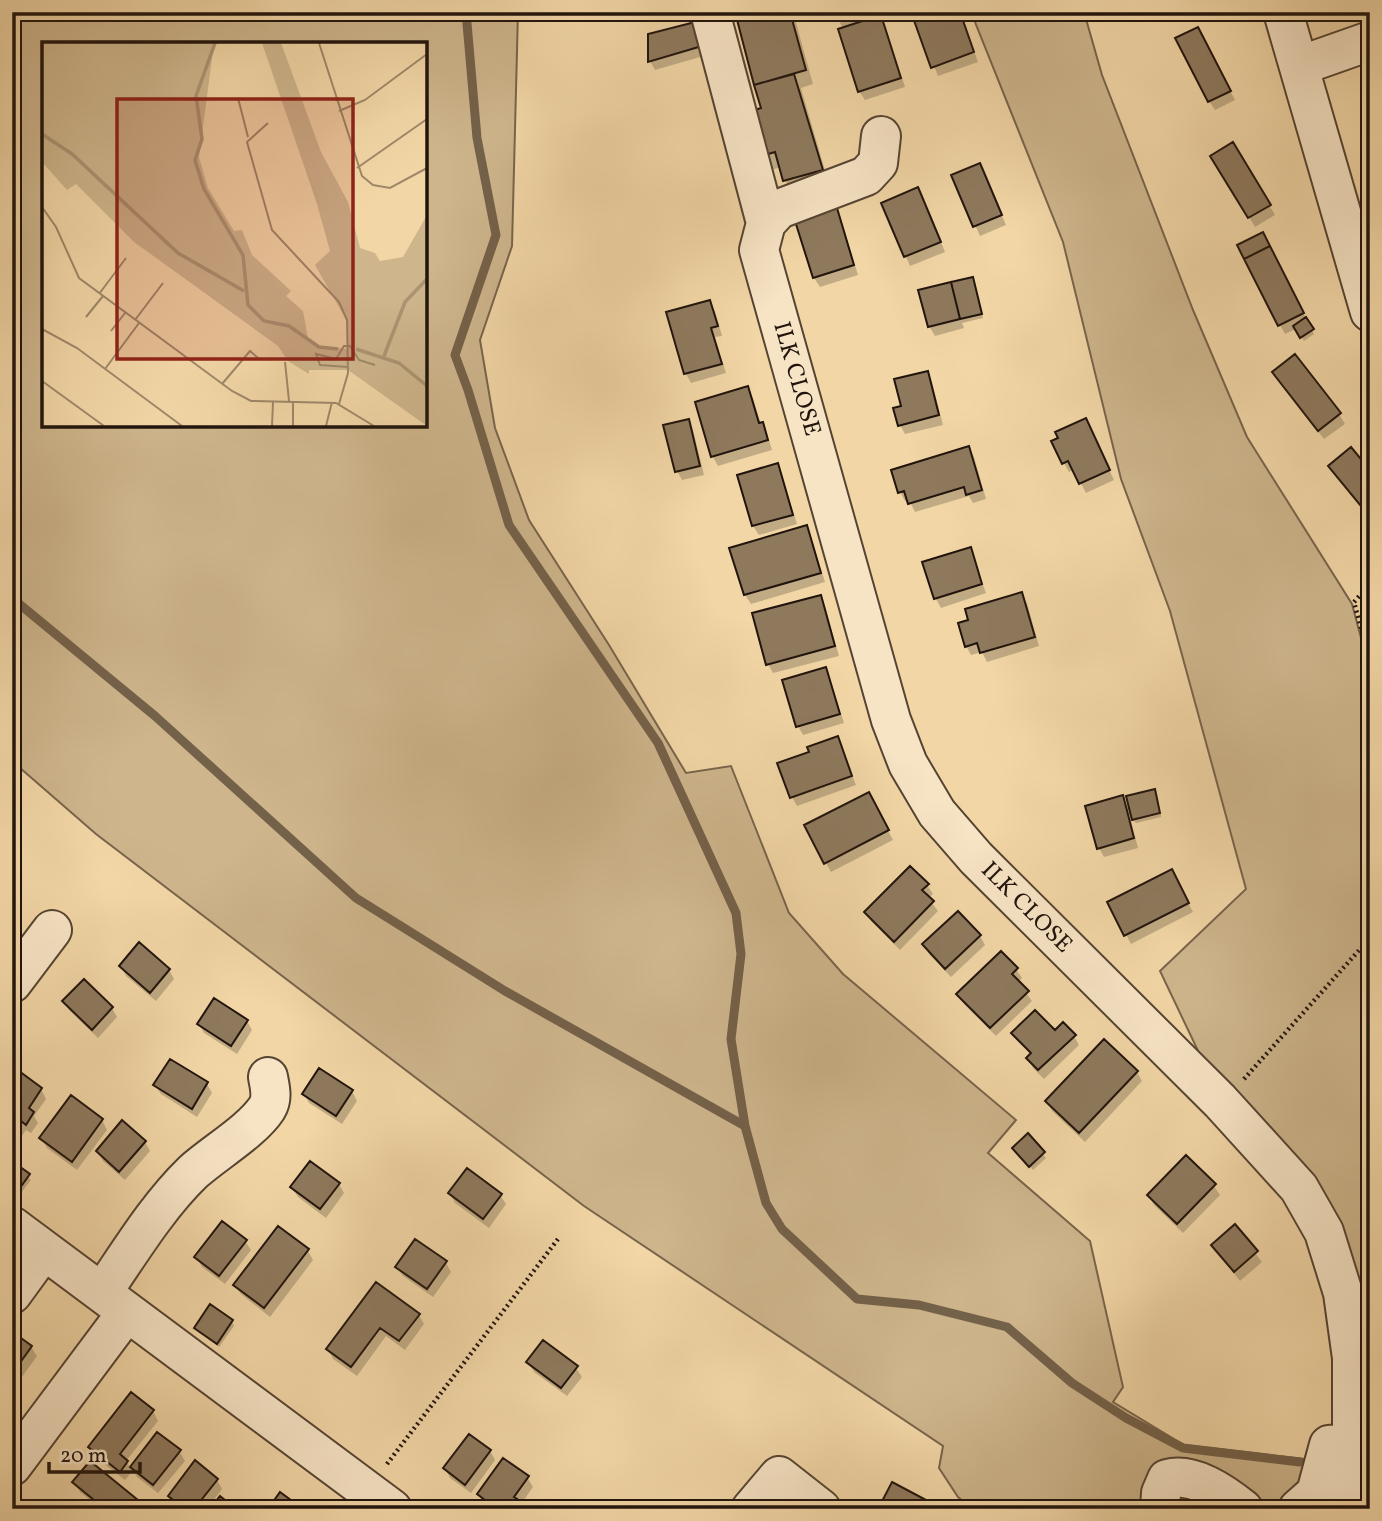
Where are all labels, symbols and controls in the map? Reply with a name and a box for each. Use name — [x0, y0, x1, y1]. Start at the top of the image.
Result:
inset map — [42, 42, 427, 427]
street label: ILK CLOSE — [763, 318, 829, 440]
street label: ILK CLOSE — [972, 854, 1080, 962]
scale bar — [49, 1430, 140, 1474]
text: 20 m — [60, 1442, 106, 1471]

